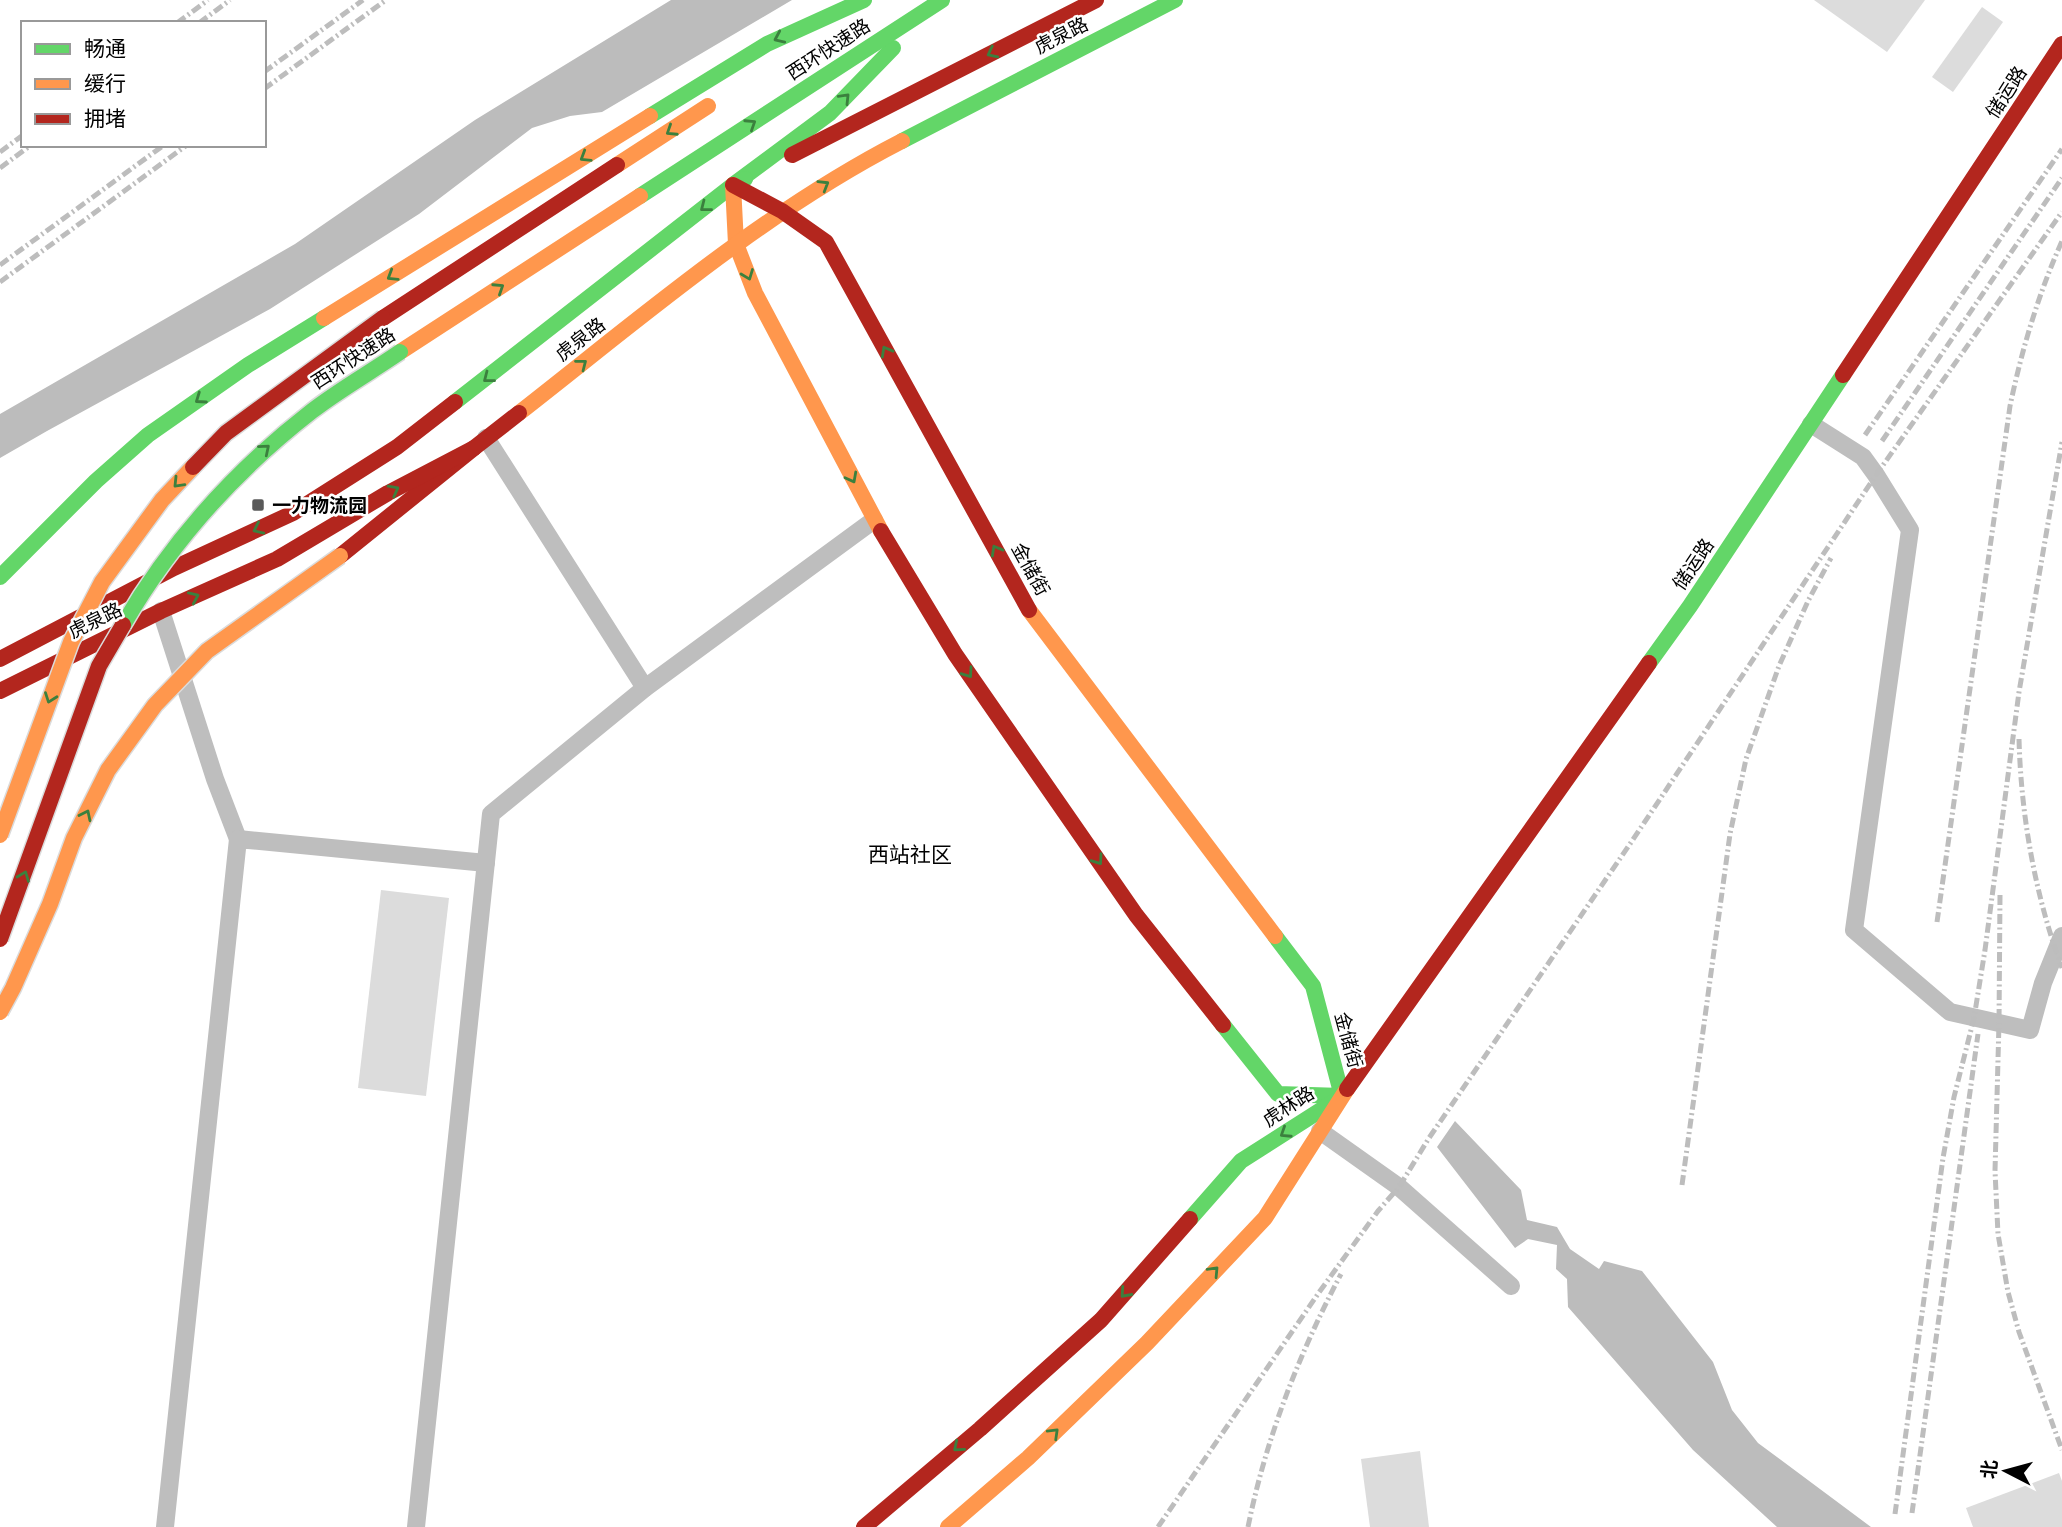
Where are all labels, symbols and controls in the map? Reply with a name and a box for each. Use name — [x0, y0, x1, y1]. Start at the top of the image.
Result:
street label: 虎泉路 — [1030, 11, 1092, 59]
street label: 西环快速路 — [782, 13, 874, 85]
legend — [21, 21, 266, 147]
one-way arrow — [774, 30, 787, 44]
text: 畅通 — [84, 34, 126, 62]
one-way arrow — [987, 45, 999, 59]
street label: 储运路 — [1980, 62, 2032, 122]
text: 缓行 — [84, 69, 126, 97]
one-way arrow — [836, 93, 849, 106]
text: 拥堵 — [84, 104, 126, 132]
one-way arrow — [743, 120, 756, 132]
one-way arrow — [666, 123, 679, 135]
one-way arrow — [580, 148, 593, 161]
one-way arrow — [817, 181, 830, 194]
one-way arrow — [700, 198, 713, 211]
one-way arrow — [386, 268, 399, 281]
one-way arrow — [739, 269, 753, 281]
one-way arrow — [491, 283, 504, 296]
street label: 虎泉路 — [550, 312, 610, 366]
street label: 西环快速路 — [307, 322, 399, 394]
one-way arrow — [881, 346, 894, 358]
one-way arrow — [574, 359, 587, 372]
one-way arrow — [483, 369, 495, 382]
one-way arrow — [195, 391, 208, 403]
one-way arrow — [257, 445, 270, 458]
one-way arrow — [843, 471, 857, 483]
one-way arrow — [173, 475, 186, 488]
one-way arrow — [387, 484, 399, 498]
place label: 一力物流园 — [272, 493, 367, 517]
marker: 一力物流园 — [250, 497, 266, 513]
one-way arrow — [253, 521, 265, 535]
street label: 储运路 — [1667, 534, 1719, 594]
street label: 金储街 — [1007, 538, 1055, 600]
one-way arrow — [991, 545, 1004, 557]
one-way arrow — [186, 591, 199, 605]
street label: 虎泉路 — [64, 597, 126, 643]
one-way arrow — [960, 665, 972, 678]
one-way arrow — [44, 692, 58, 704]
one-way arrow — [77, 810, 91, 822]
district label: 西站社区 — [868, 840, 952, 868]
one-way arrow — [1090, 852, 1102, 865]
one-way arrow — [16, 870, 30, 882]
street label: 金储街 — [1330, 1009, 1368, 1071]
street label: 虎林路 — [1258, 1080, 1318, 1132]
one-way arrow — [1280, 1125, 1293, 1138]
one-way arrow — [1206, 1267, 1219, 1280]
one-way arrow — [1121, 1285, 1133, 1298]
one-way arrow — [1046, 1428, 1059, 1441]
north arrow — [1971, 1436, 2041, 1506]
one-way arrow — [954, 1439, 966, 1452]
text: 北 — [1976, 1459, 2002, 1480]

